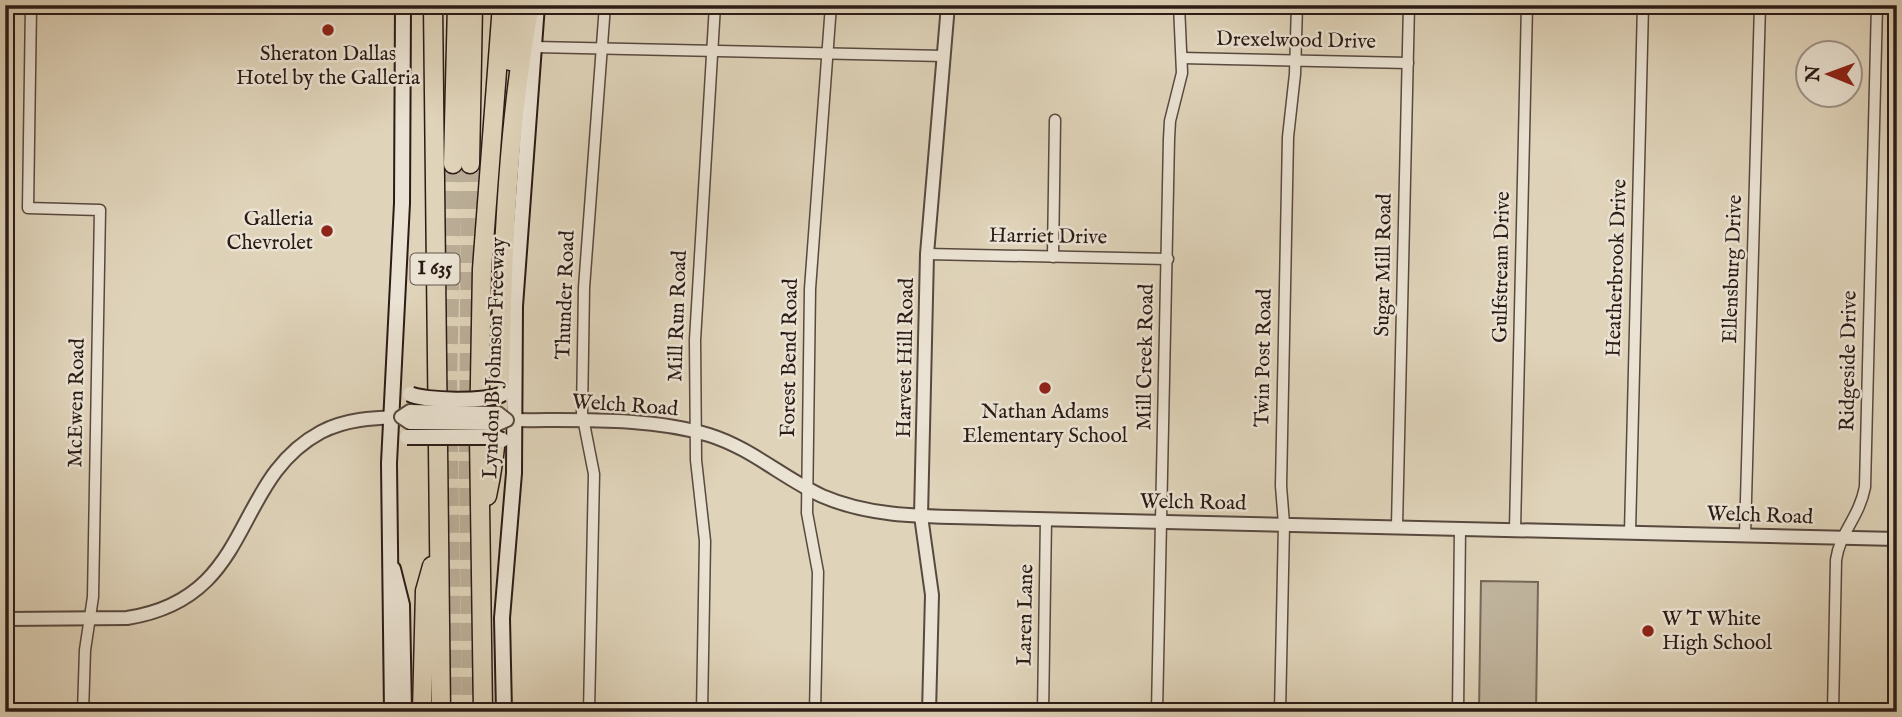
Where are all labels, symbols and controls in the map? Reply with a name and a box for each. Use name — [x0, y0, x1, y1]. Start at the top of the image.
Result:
marker: Sheraton Dallas Hotel by the Galleria — [320, 22, 336, 38]
street label: Drexelwood Drive — [1216, 26, 1377, 56]
north arrow — [1794, 38, 1864, 108]
place label: Sheraton Dallas Hotel by the Galleria — [236, 41, 421, 92]
text: N — [1802, 65, 1826, 83]
street label: Heatherbrook Drive — [1600, 178, 1634, 358]
street label: Gulfstream Drive — [1487, 191, 1517, 343]
street label: Sugar Mill Road — [1369, 192, 1399, 337]
street label: Ellensburg Drive — [1717, 194, 1749, 344]
place label: Galleria Chevrolet — [226, 206, 314, 257]
street label: Harriet Drive — [989, 222, 1108, 252]
marker: Galleria Chevrolet — [319, 223, 335, 239]
street label: Thunder Road — [550, 229, 582, 360]
street label: Lyndon B Johnson Freeway — [477, 236, 513, 479]
street label: Mill Run Road — [662, 249, 694, 382]
road number: I 635 — [410, 254, 460, 284]
street label: Harvest Hill Road — [891, 277, 921, 438]
street label: Forest Bend Road — [775, 278, 805, 438]
street label: Mill Creek Road — [1131, 283, 1161, 431]
street label: Twin Post Road — [1249, 288, 1279, 427]
street label: Ridgeside Drive — [1834, 290, 1864, 432]
street label: McEwen Road — [62, 337, 92, 468]
marker: Nathan Adams Elementary School — [1037, 380, 1053, 396]
street label: Welch Road — [571, 389, 680, 423]
place label: Nathan Adams Elementary School — [963, 399, 1128, 450]
street label: Welch Road — [1140, 489, 1247, 517]
street label: Welch Road — [1706, 501, 1815, 531]
street label: Laren Lane — [1012, 563, 1040, 666]
place label: W T White High School — [1662, 606, 1772, 657]
marker: W T White High School — [1640, 623, 1656, 639]

